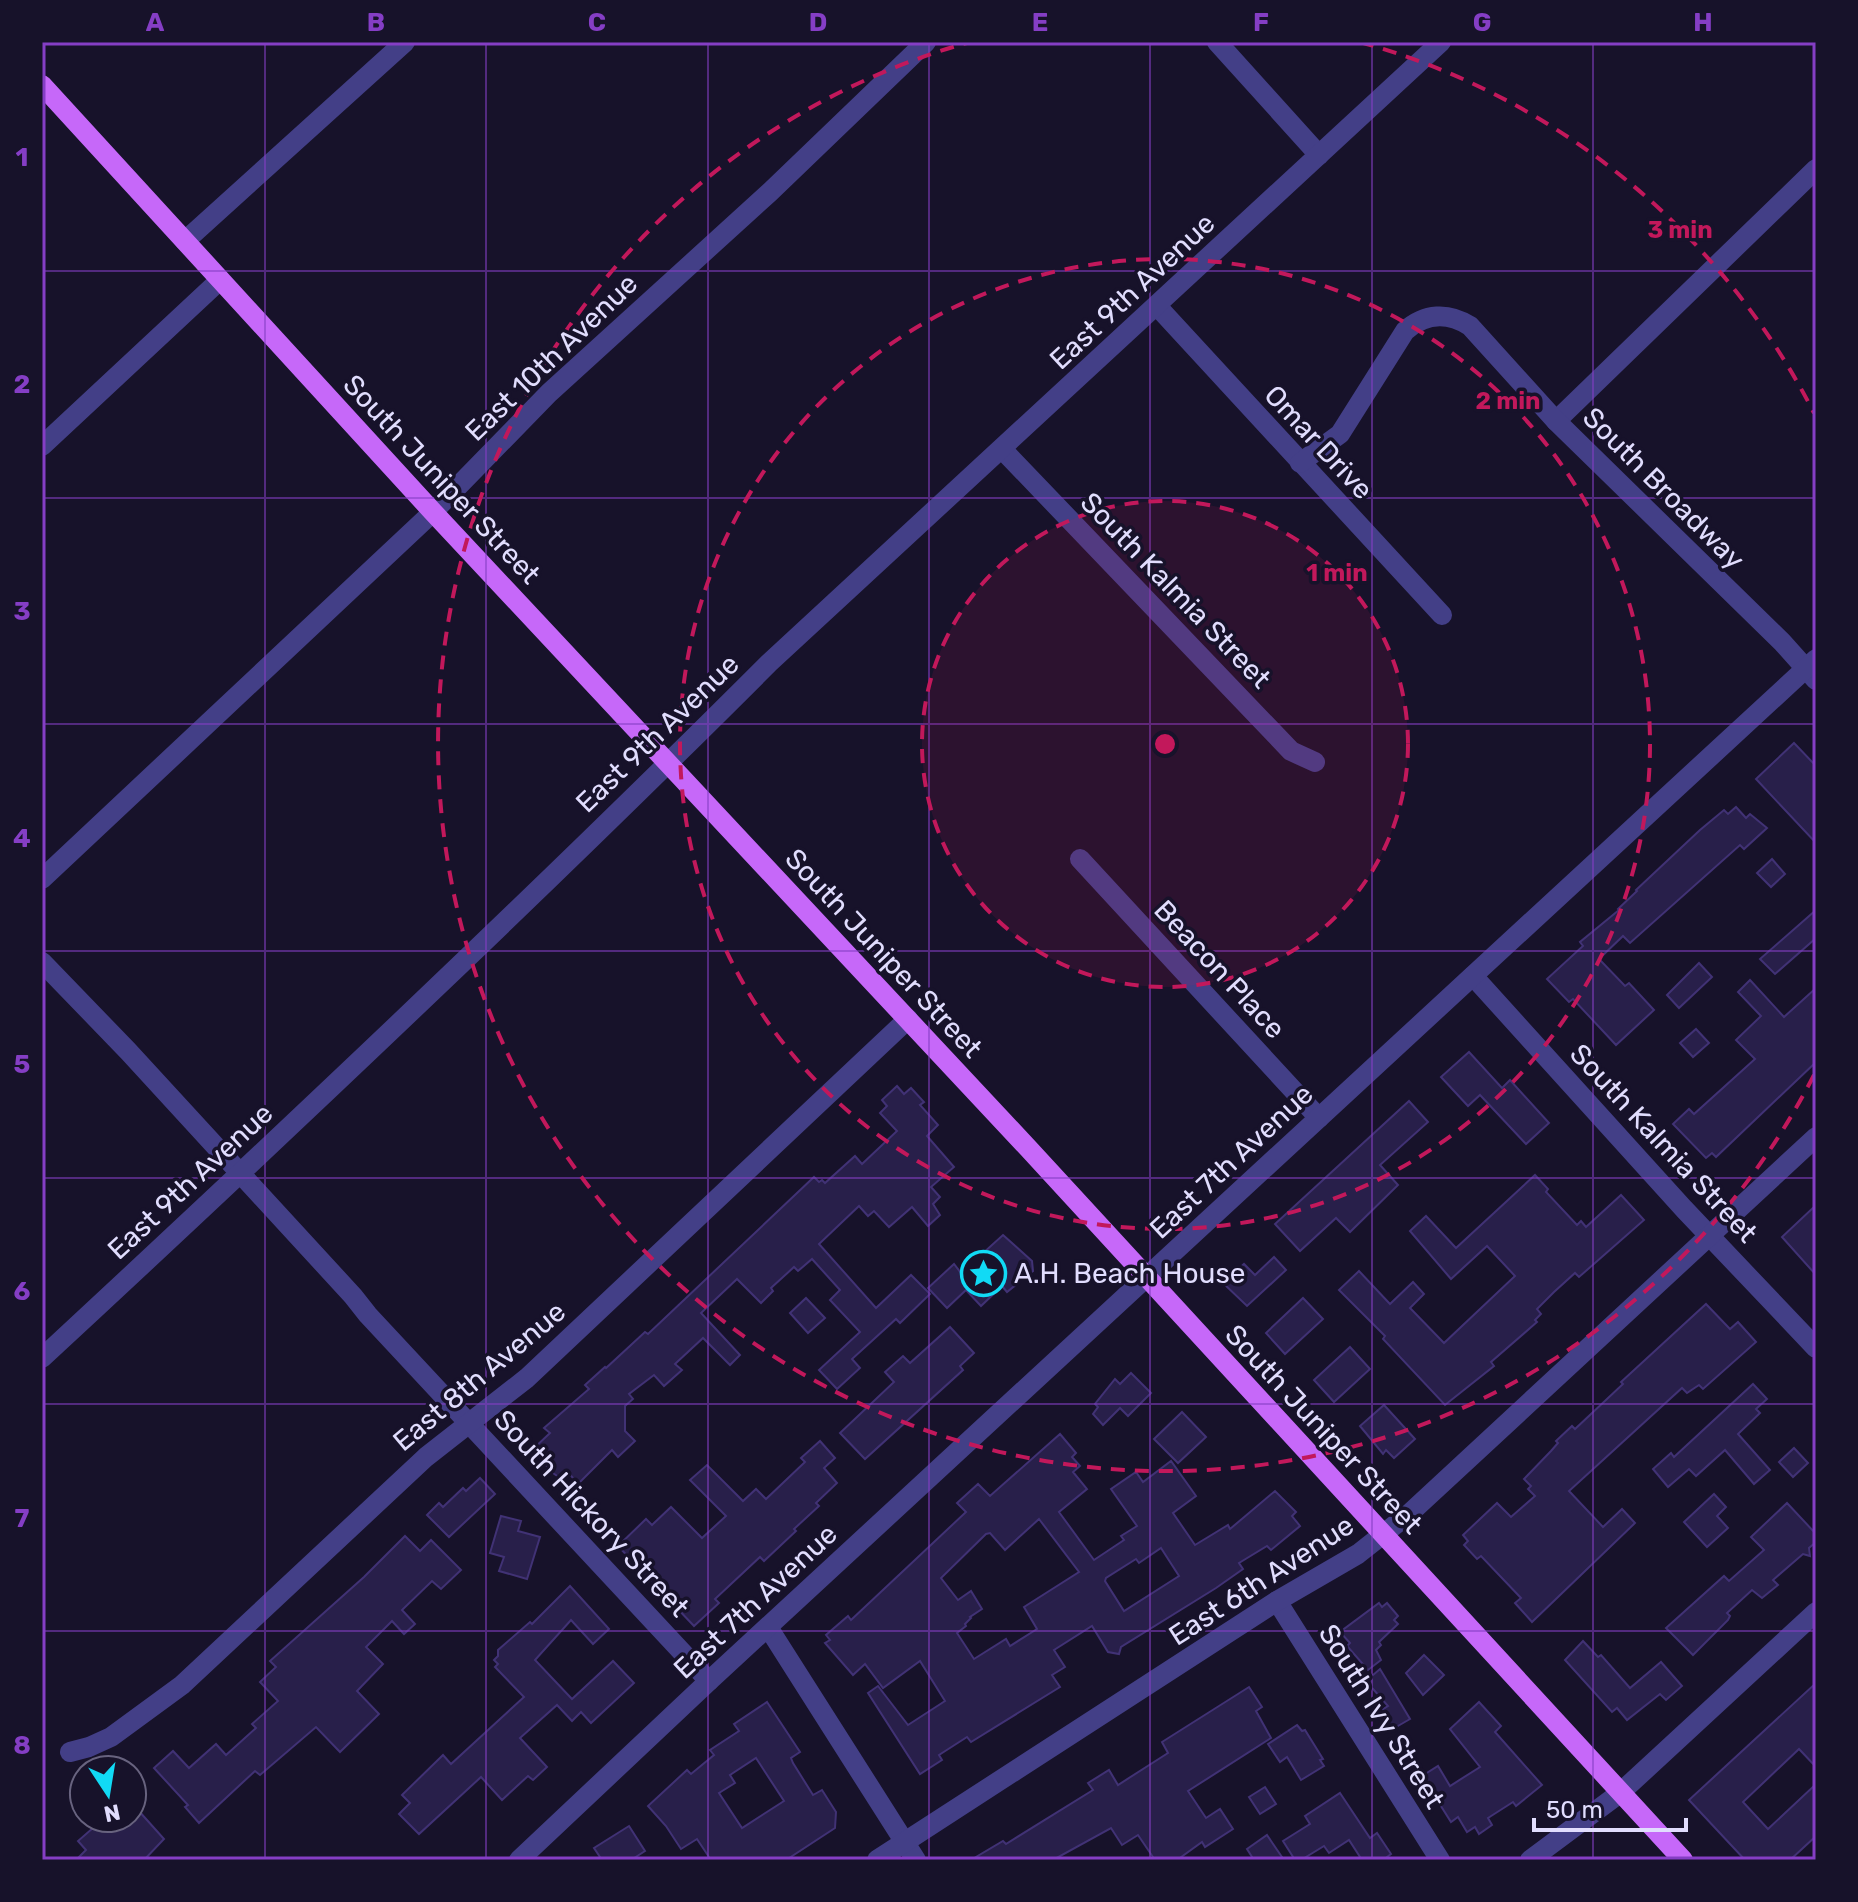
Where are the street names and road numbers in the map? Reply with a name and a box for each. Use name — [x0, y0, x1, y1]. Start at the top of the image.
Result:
street label: East 9th Avenue — [1043, 207, 1222, 376]
street label: East 10th Avenue — [458, 267, 644, 448]
street label: South Juniper Street — [336, 368, 547, 591]
street label: Omar Drive — [1258, 379, 1380, 506]
street label: South Broadway — [1576, 401, 1751, 576]
street label: South Kalmia Street — [1074, 486, 1278, 695]
street label: East 9th Avenue — [569, 647, 746, 819]
street label: South Juniper Street — [778, 842, 989, 1065]
street label: Beacon Place — [1147, 894, 1292, 1045]
street label: South Kalmia Street — [1563, 1037, 1764, 1249]
street label: East 7th Avenue — [1143, 1077, 1320, 1245]
street label: East 9th Avenue — [101, 1097, 280, 1266]
street label: East 8th Avenue — [387, 1295, 572, 1458]
street label: South Juniper Street — [1218, 1318, 1429, 1541]
street label: South Hickory Street — [487, 1403, 696, 1624]
street label: East 6th Avenue — [1163, 1508, 1360, 1652]
street label: East 7th Avenue — [667, 1517, 844, 1685]
street label: South Ivy Street — [1312, 1618, 1451, 1814]

